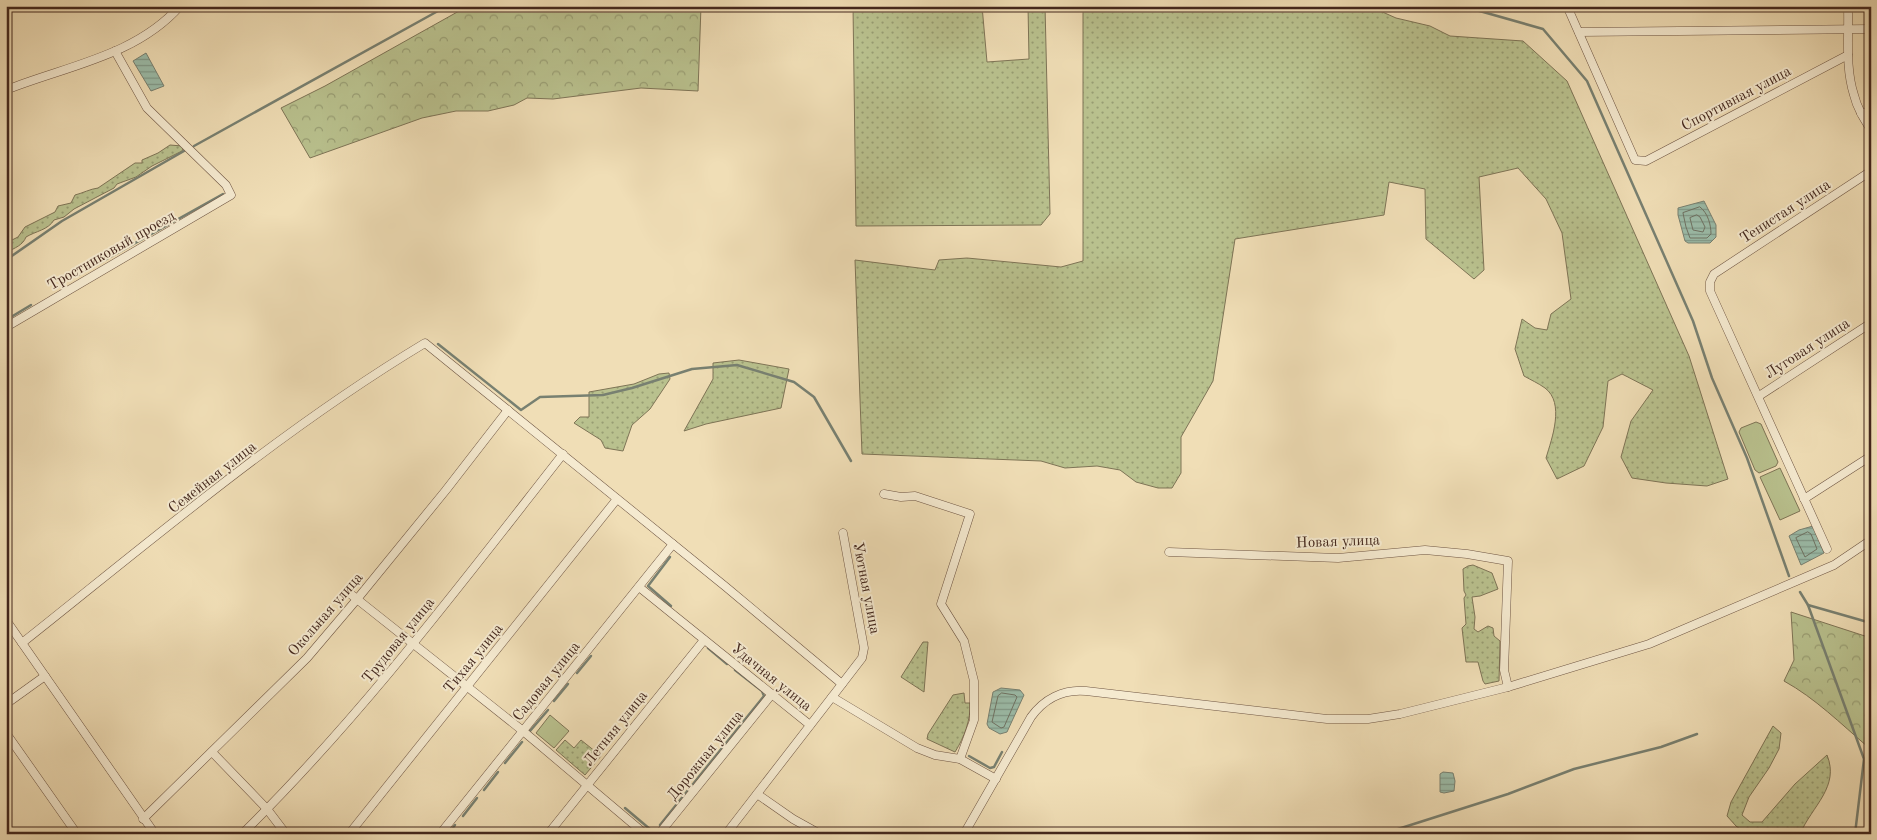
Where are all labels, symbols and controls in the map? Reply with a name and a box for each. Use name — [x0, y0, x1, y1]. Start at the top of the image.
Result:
street label: Спортивная улица — [1679, 64, 1795, 135]
street label: Тенистая улица — [1738, 177, 1834, 247]
street label: Тростниковый проезд — [45, 208, 179, 294]
street label: Луговая улица — [1763, 316, 1853, 382]
street label: Семейная улица — [166, 439, 260, 517]
street label: Новая улица — [1296, 534, 1381, 551]
street label: Уютная улица — [849, 541, 882, 636]
street label: Окольная улица — [286, 570, 367, 660]
street label: Трудовая улица — [360, 595, 438, 687]
street label: Тихая улица — [442, 621, 507, 696]
street label: Садовая улица — [511, 639, 584, 724]
street label: Удачная улица — [728, 642, 814, 715]
street label: Летняя улица — [581, 688, 651, 769]
street label: Дорожная улица — [666, 708, 747, 804]

